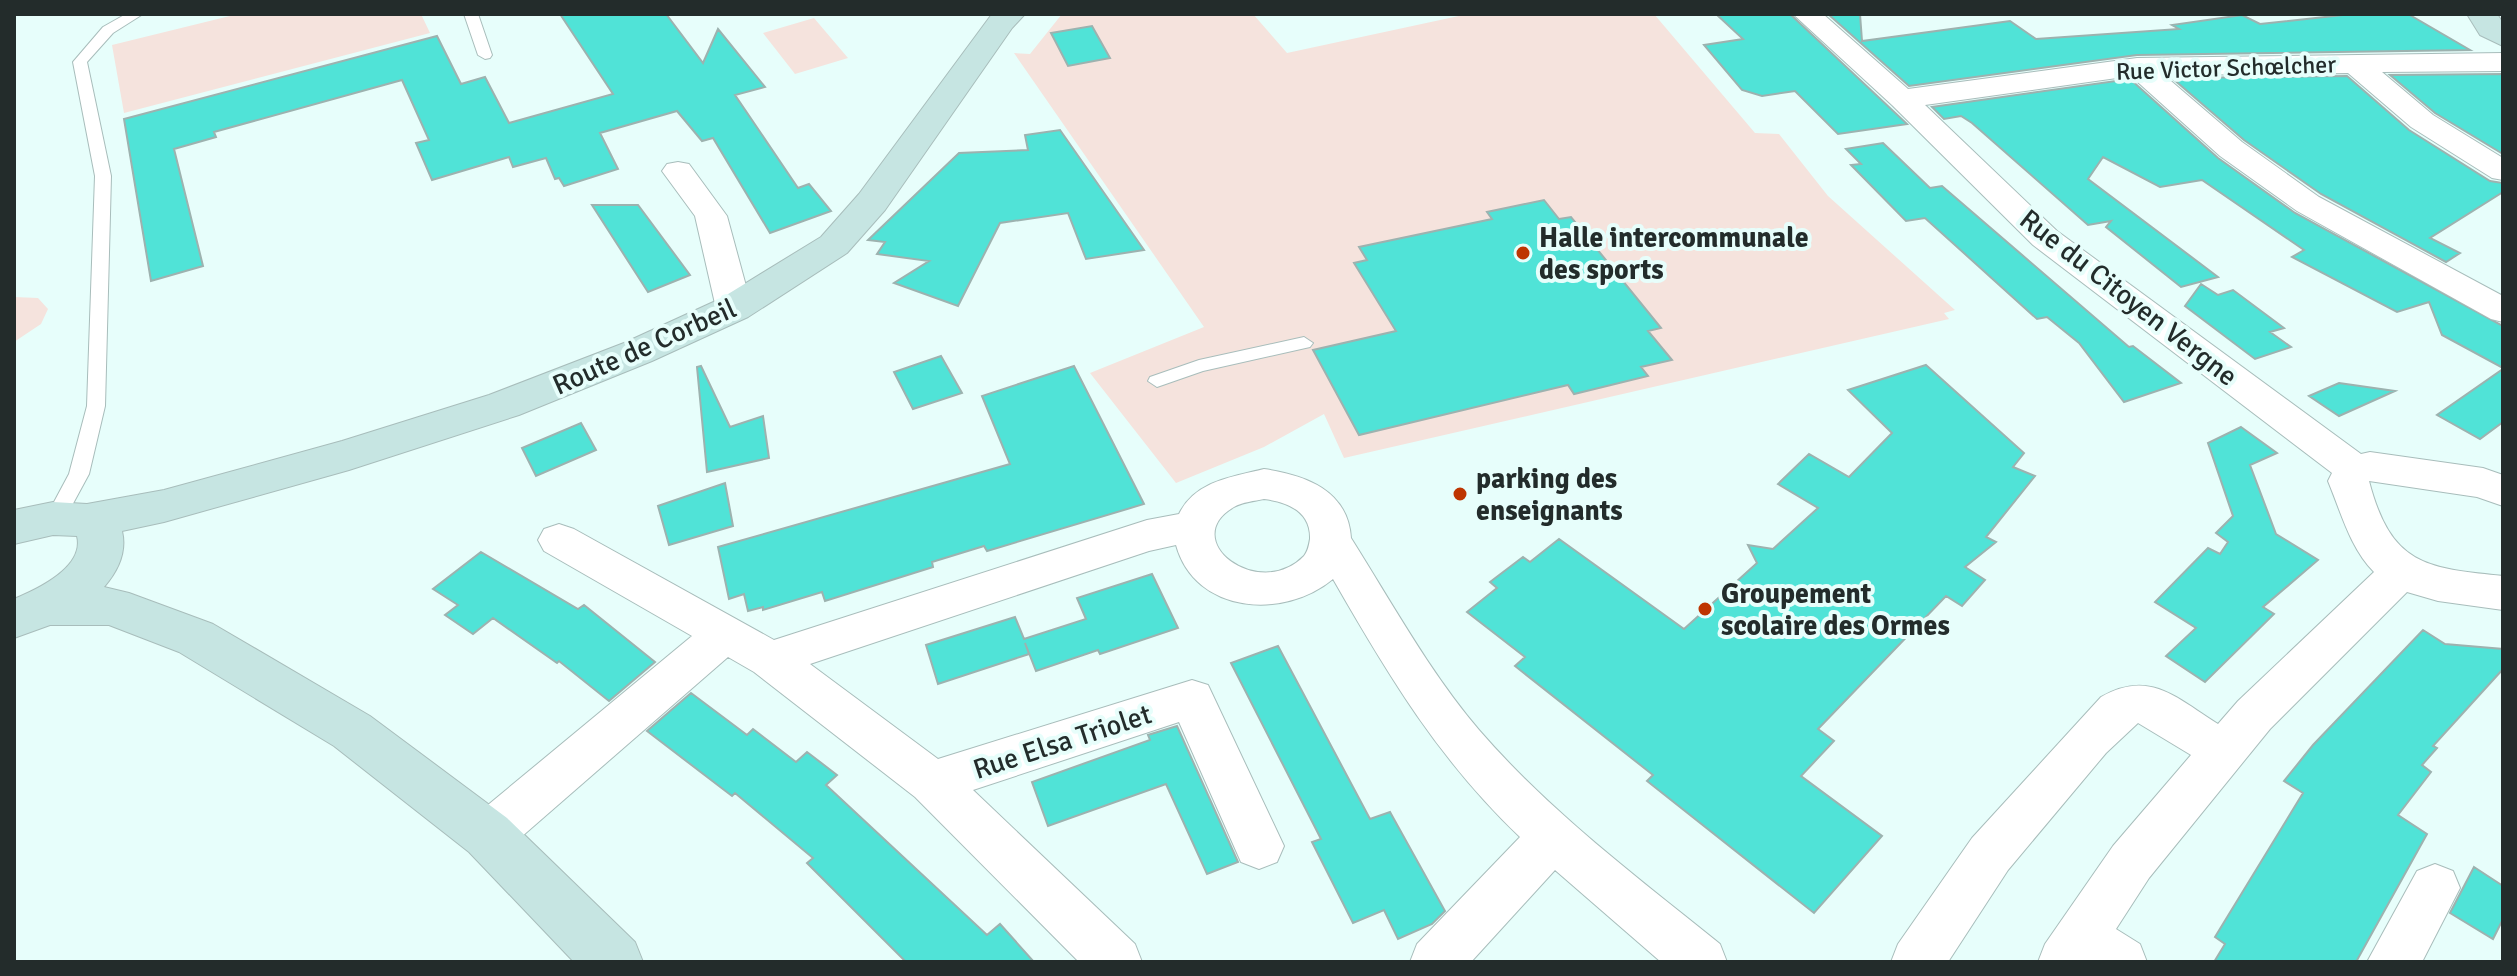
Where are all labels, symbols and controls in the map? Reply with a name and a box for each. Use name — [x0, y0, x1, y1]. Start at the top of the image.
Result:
street label: Rue Victor Schœlcher — [2115, 49, 2337, 87]
street label: Rue du Citoyen Vergne — [2013, 202, 2244, 393]
place label: Halle intercommunale des sports — [1539, 221, 1809, 287]
marker: Halle intercommunale des sports — [1514, 244, 1532, 262]
street label: Route de Corbeil — [547, 291, 741, 403]
place label: parking des enseignants — [1476, 462, 1623, 528]
marker: parking des enseignants — [1451, 485, 1469, 503]
place label: Groupement scolaire des Ormes — [1721, 577, 1950, 643]
marker: Groupement scolaire des Ormes — [1696, 600, 1714, 618]
street label: Rue Elsa Triolet — [969, 697, 1156, 787]

